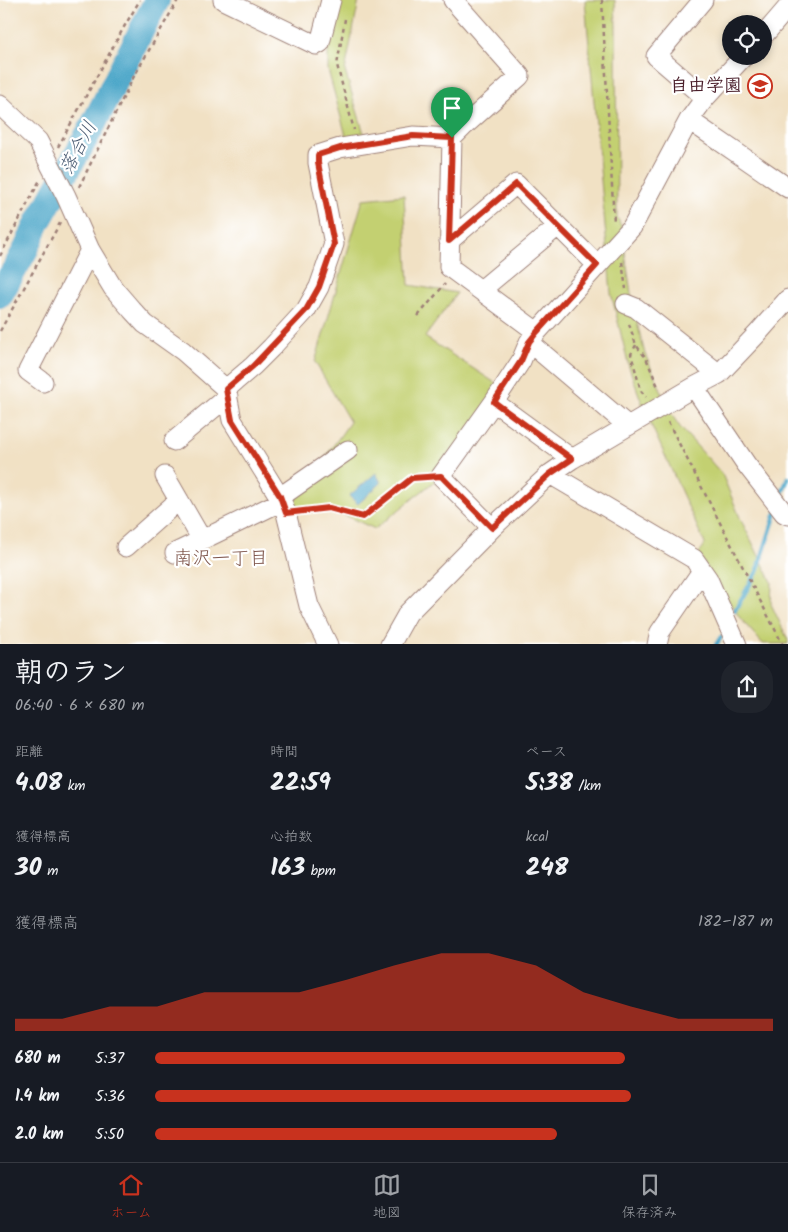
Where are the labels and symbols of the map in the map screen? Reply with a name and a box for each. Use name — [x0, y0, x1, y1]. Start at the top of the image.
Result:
place label: 自由学園 — [670, 72, 742, 101]
school or university icon: 自由学園 — [747, 73, 773, 99]
pin — [431, 87, 473, 138]
water label: 落合川 — [52, 116, 106, 180]
district label: 南沢一丁目 — [173, 544, 269, 574]

